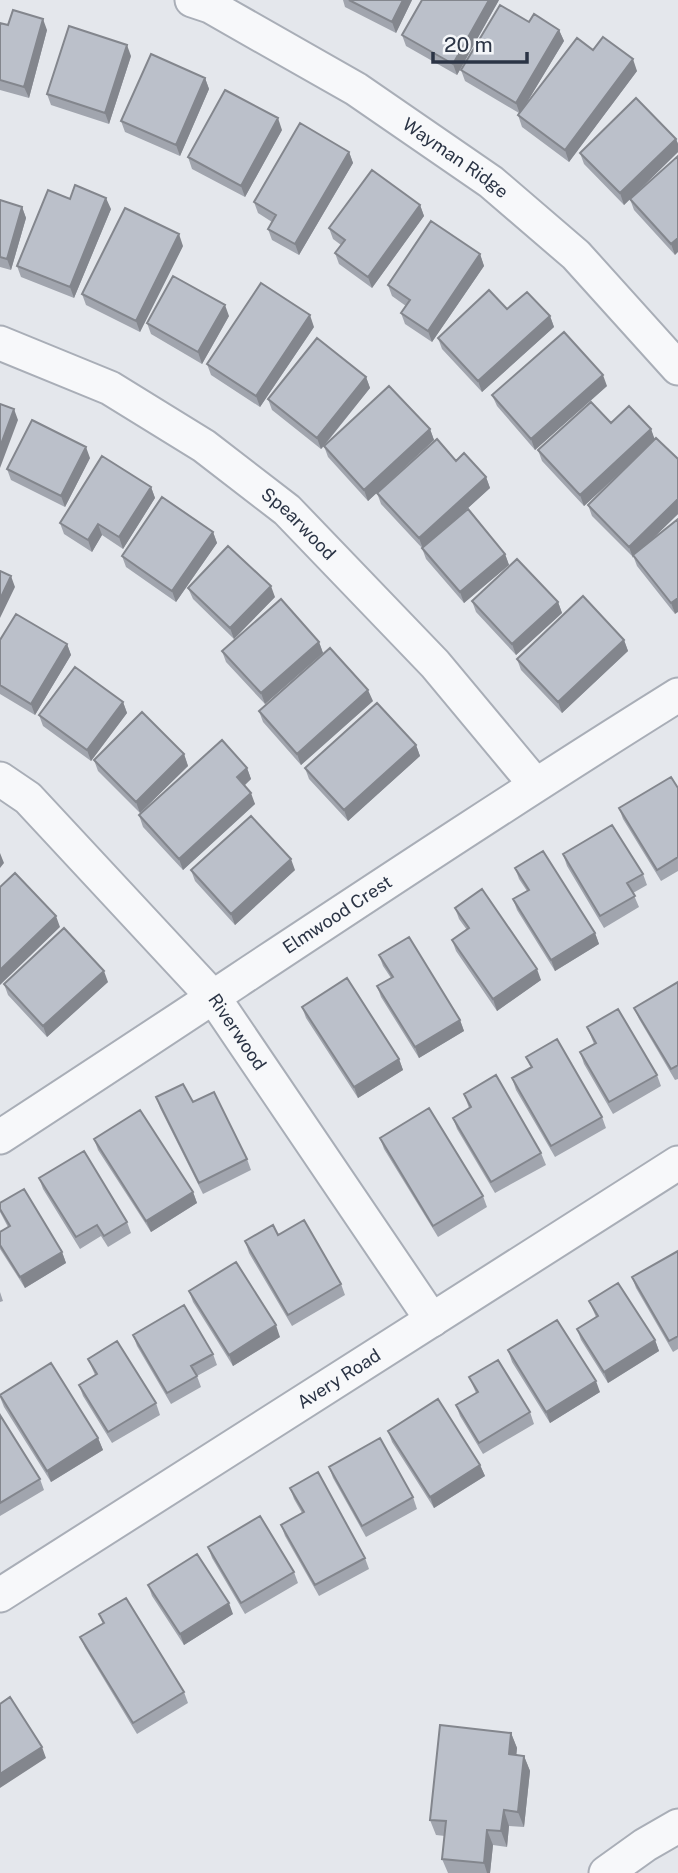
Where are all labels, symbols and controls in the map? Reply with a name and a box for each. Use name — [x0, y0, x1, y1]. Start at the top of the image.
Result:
scale bar — [433, 21, 528, 65]
text: 20 m — [444, 32, 493, 57]
street label: Wayman Ridge — [399, 113, 513, 202]
street label: Spearwood — [257, 483, 340, 564]
street label: Elmwood Crest — [279, 871, 396, 958]
street label: Riverwood — [204, 989, 271, 1074]
street label: Avery Road — [293, 1344, 384, 1413]

